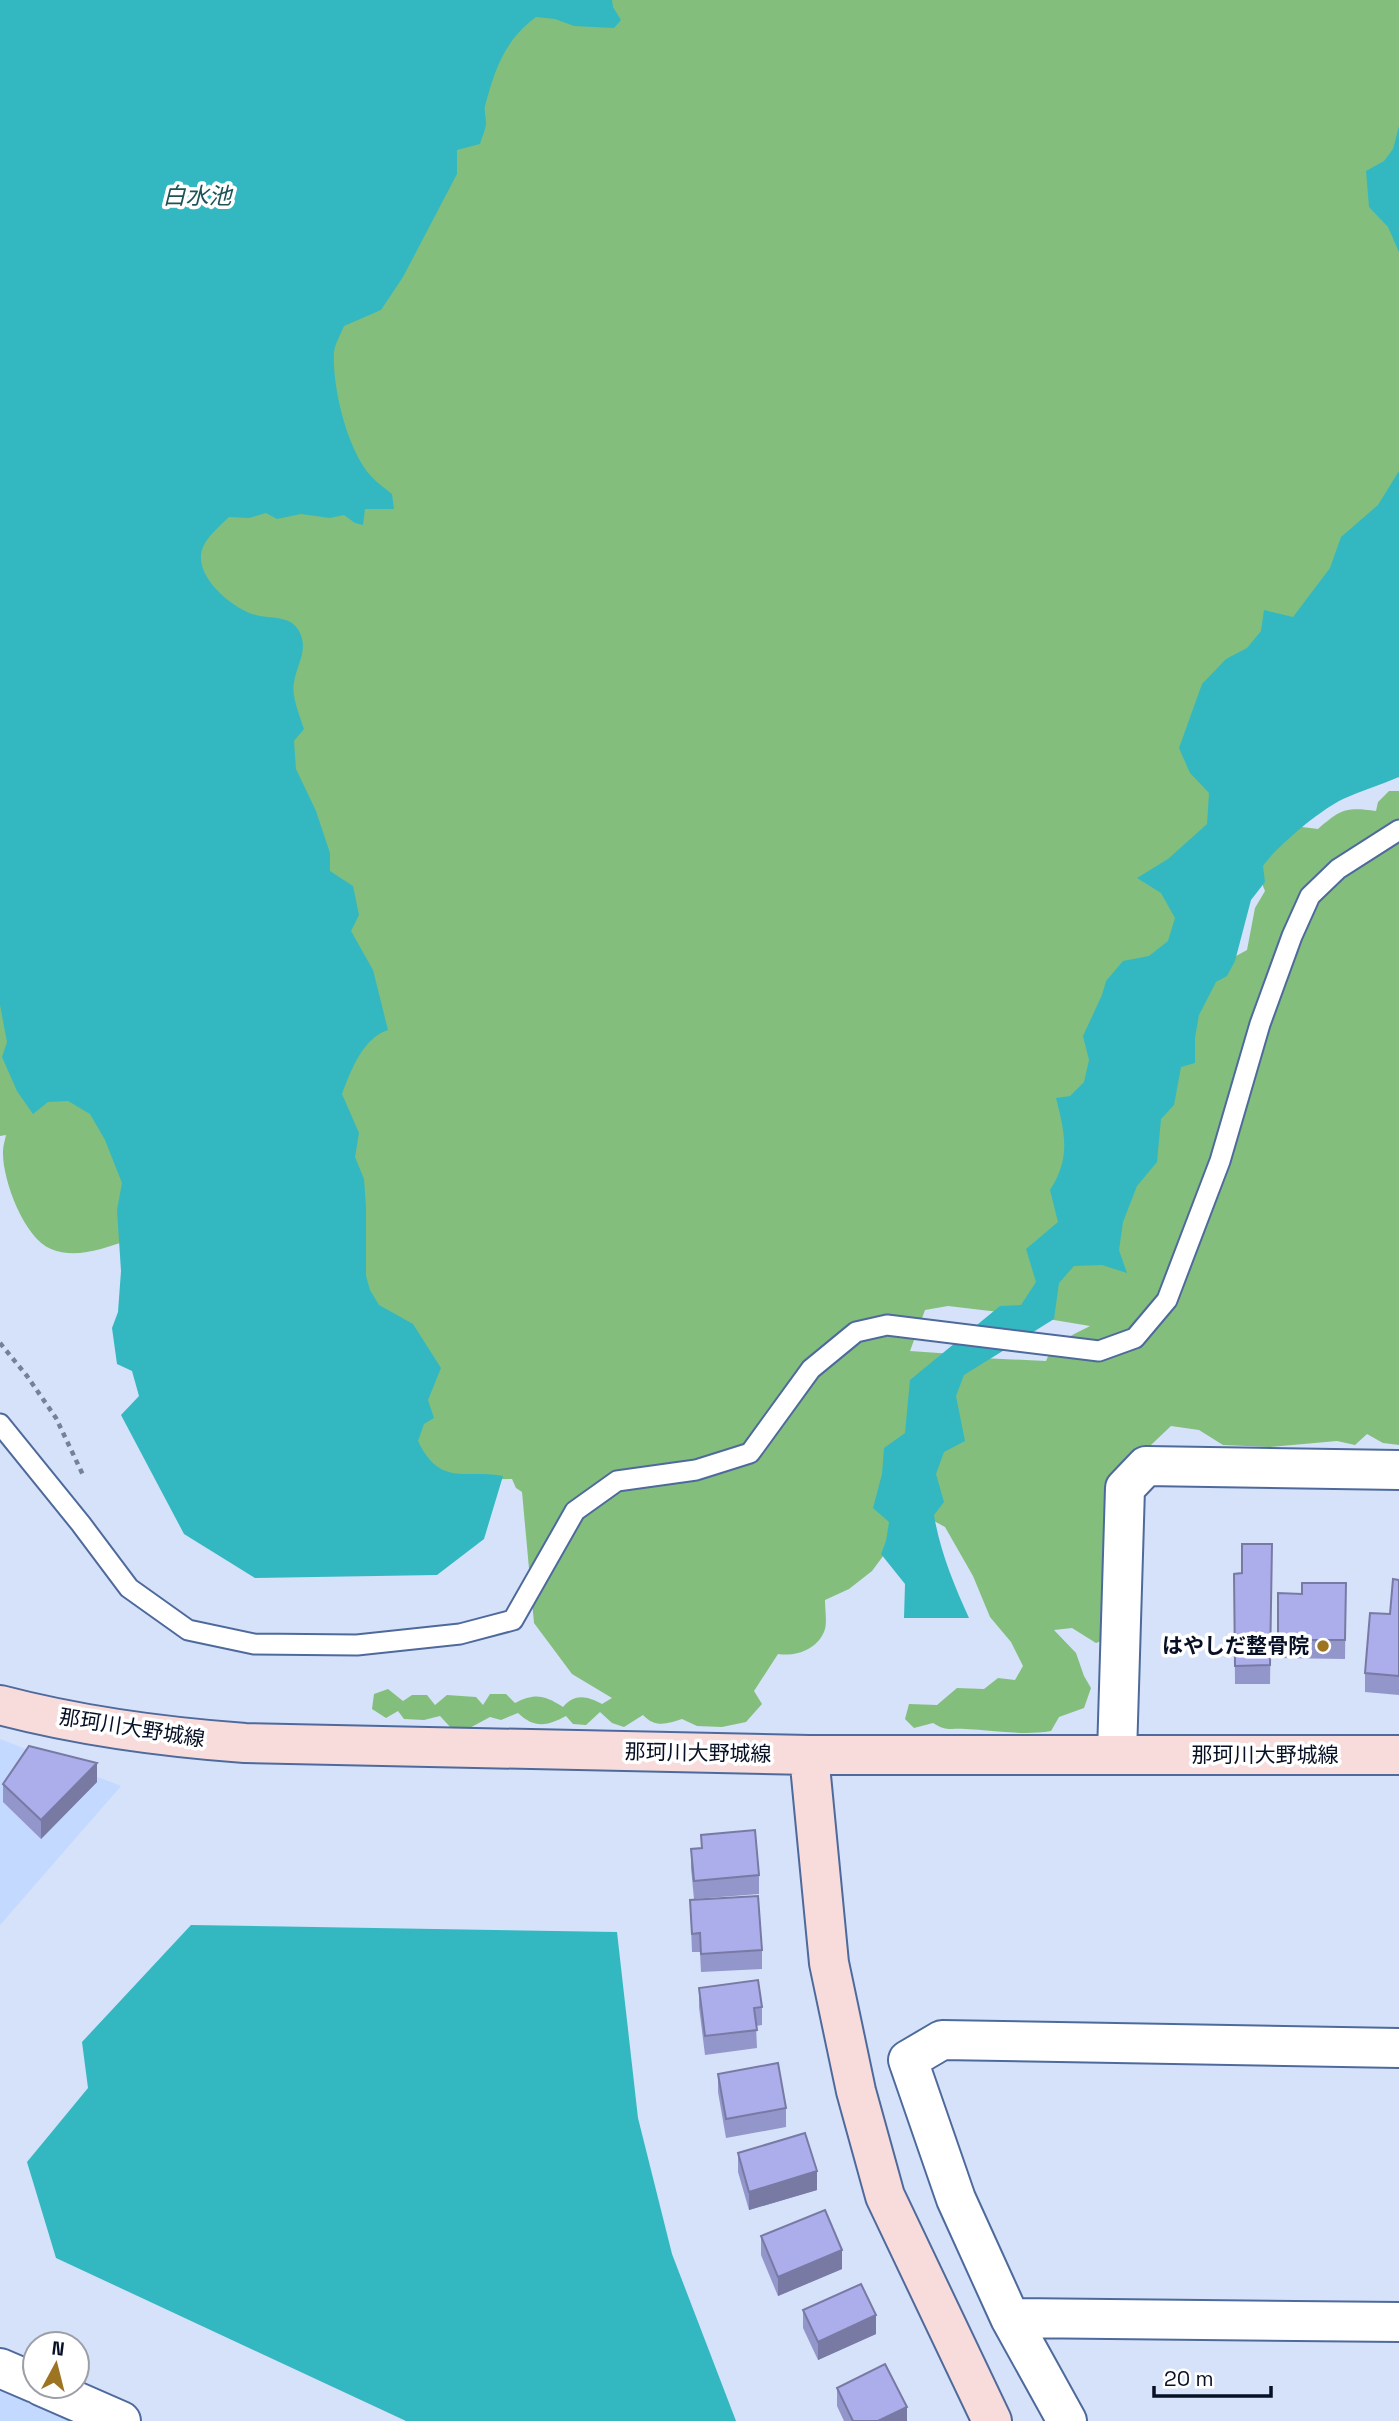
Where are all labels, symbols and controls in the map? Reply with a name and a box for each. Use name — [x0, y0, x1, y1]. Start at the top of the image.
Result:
water label: 白水池 — [163, 181, 234, 211]
place label: はやしだ整骨院 — [1162, 1632, 1309, 1659]
marker: はやしだ整骨院 — [1315, 1638, 1331, 1654]
street label: 那珂川大野城線 — [57, 1703, 207, 1752]
street label: 那珂川大野城線 — [624, 1738, 772, 1767]
street label: 那珂川大野城線 — [1192, 1741, 1339, 1768]
north arrow — [21, 2330, 91, 2400]
text: N — [50, 2335, 66, 2362]
scale bar — [1154, 2354, 1271, 2398]
text: 20 m — [1164, 2365, 1214, 2392]

